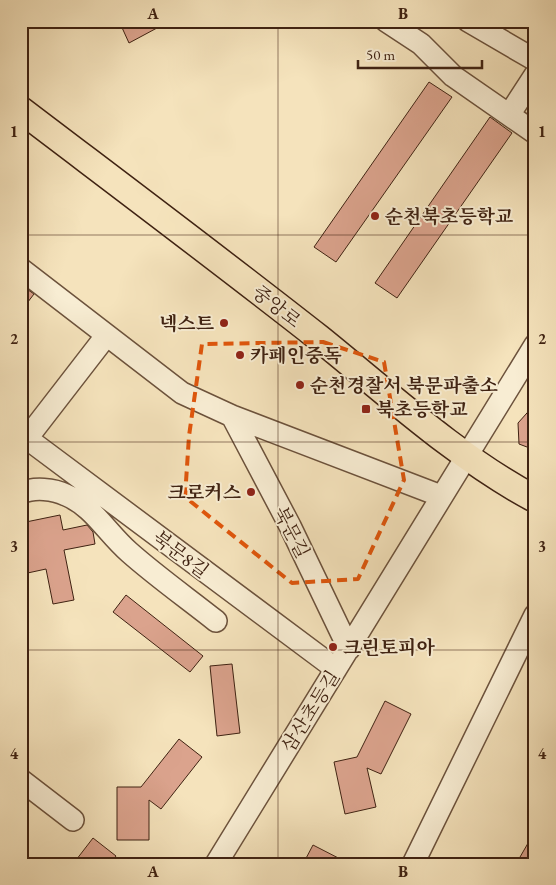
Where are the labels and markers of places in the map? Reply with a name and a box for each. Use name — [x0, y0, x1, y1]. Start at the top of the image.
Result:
place label: 순천북초등학교 — [385, 204, 513, 229]
marker: 순천북초등학교 — [369, 210, 381, 222]
place label: 넥스트 — [159, 311, 215, 336]
marker: 넥스트 — [218, 317, 230, 329]
place label: 카페인중독 — [250, 343, 342, 368]
marker: 카페인중독 — [234, 349, 246, 361]
place label: 순천경찰서 북문파출소 — [310, 373, 498, 398]
marker: 순천경찰서 북문파출소 — [294, 379, 306, 391]
place label: 북초등학교 — [376, 397, 468, 422]
marker: 북초등학교 — [360, 403, 372, 415]
place label: 크로커스 — [168, 480, 242, 505]
marker: 크로커스 — [245, 486, 257, 498]
place label: 크린토피아 — [343, 635, 435, 660]
marker: 크린토피아 — [327, 641, 339, 653]

